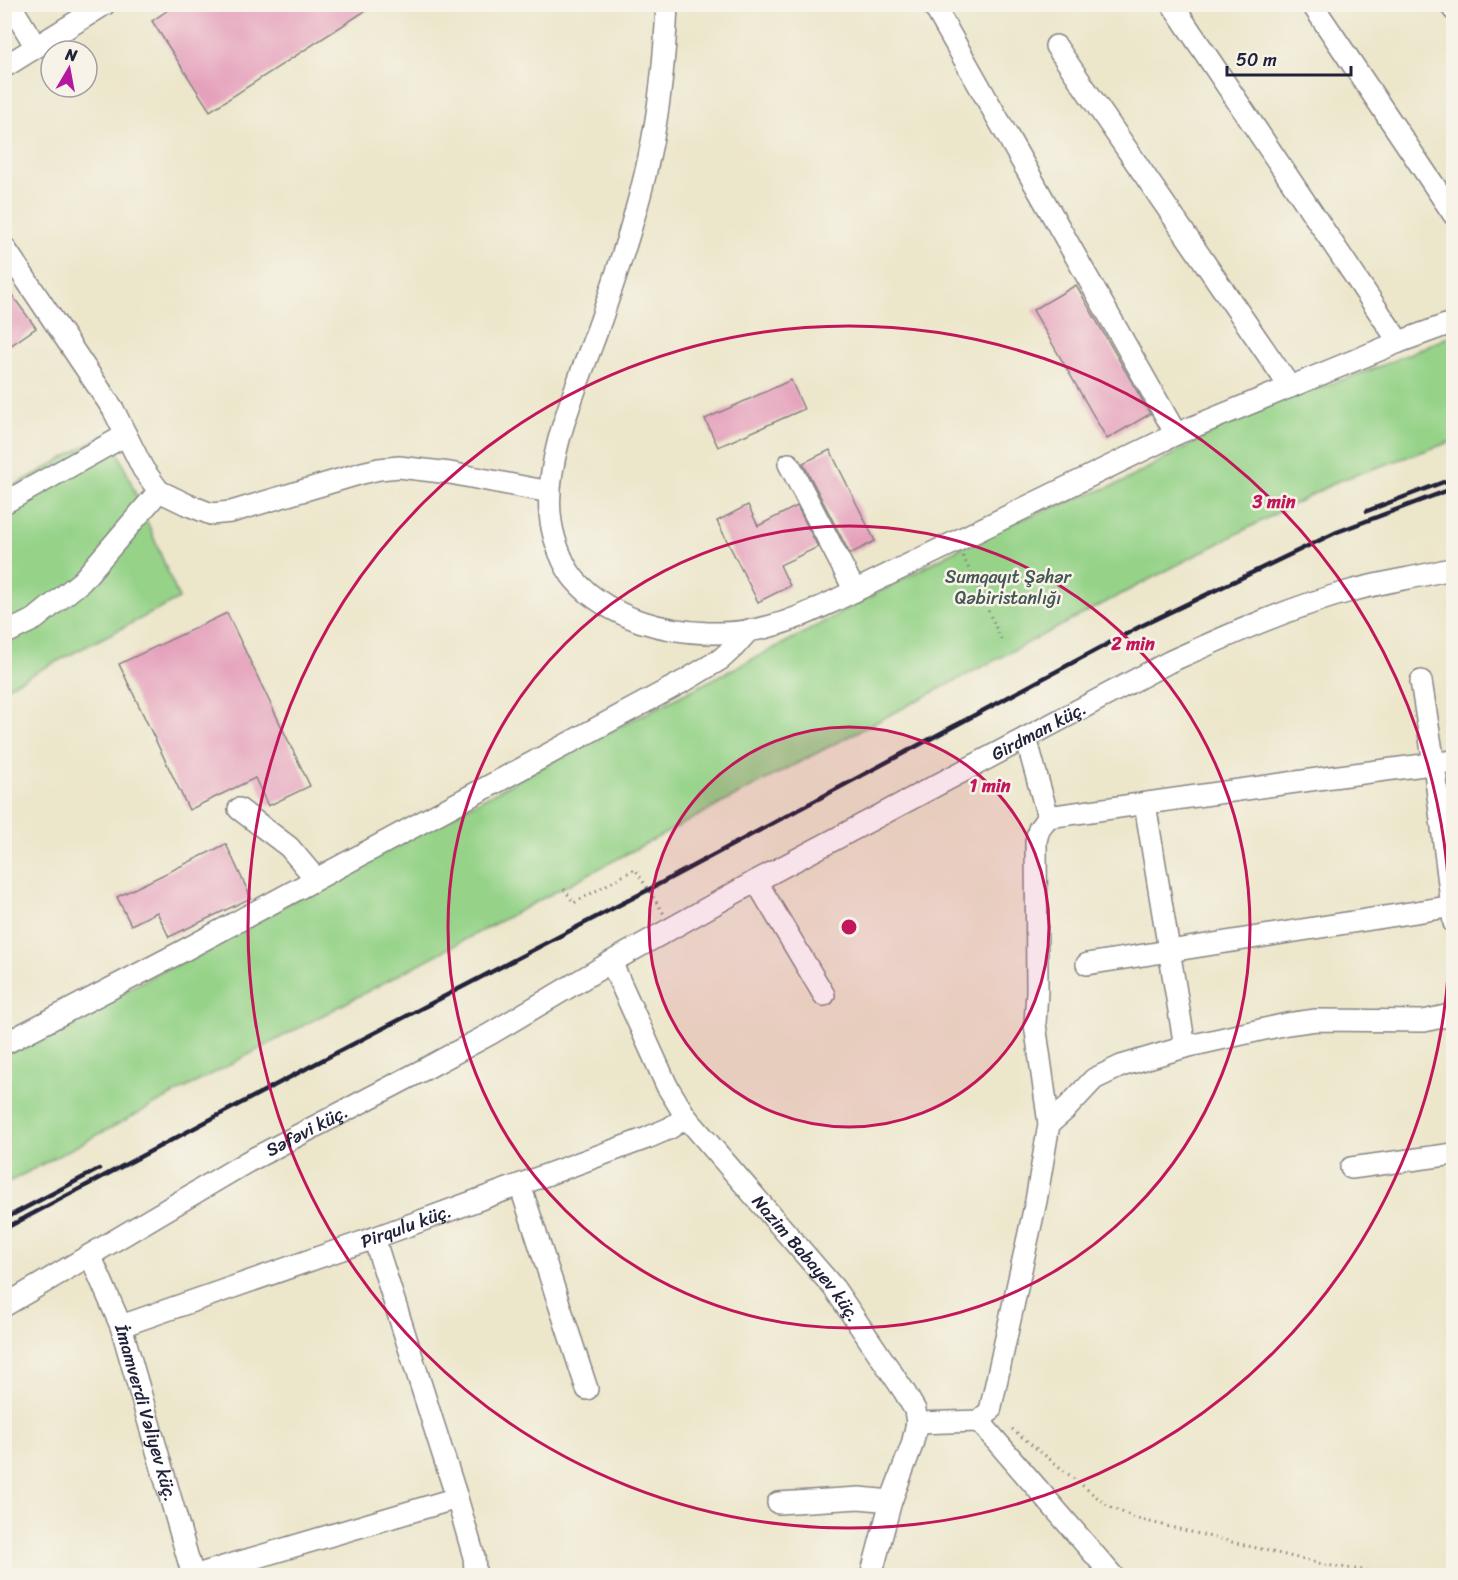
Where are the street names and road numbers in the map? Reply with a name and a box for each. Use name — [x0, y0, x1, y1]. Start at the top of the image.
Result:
street label: Girdman küç. — [985, 693, 1092, 770]
street label: Səfəvi küç. — [260, 1096, 354, 1166]
street label: Nazim Babayev küç. — [744, 1187, 869, 1329]
street label: Pirqulu küç. — [356, 1195, 456, 1257]
street label: İmamverdi Vəliyev küç. — [105, 1319, 187, 1506]

